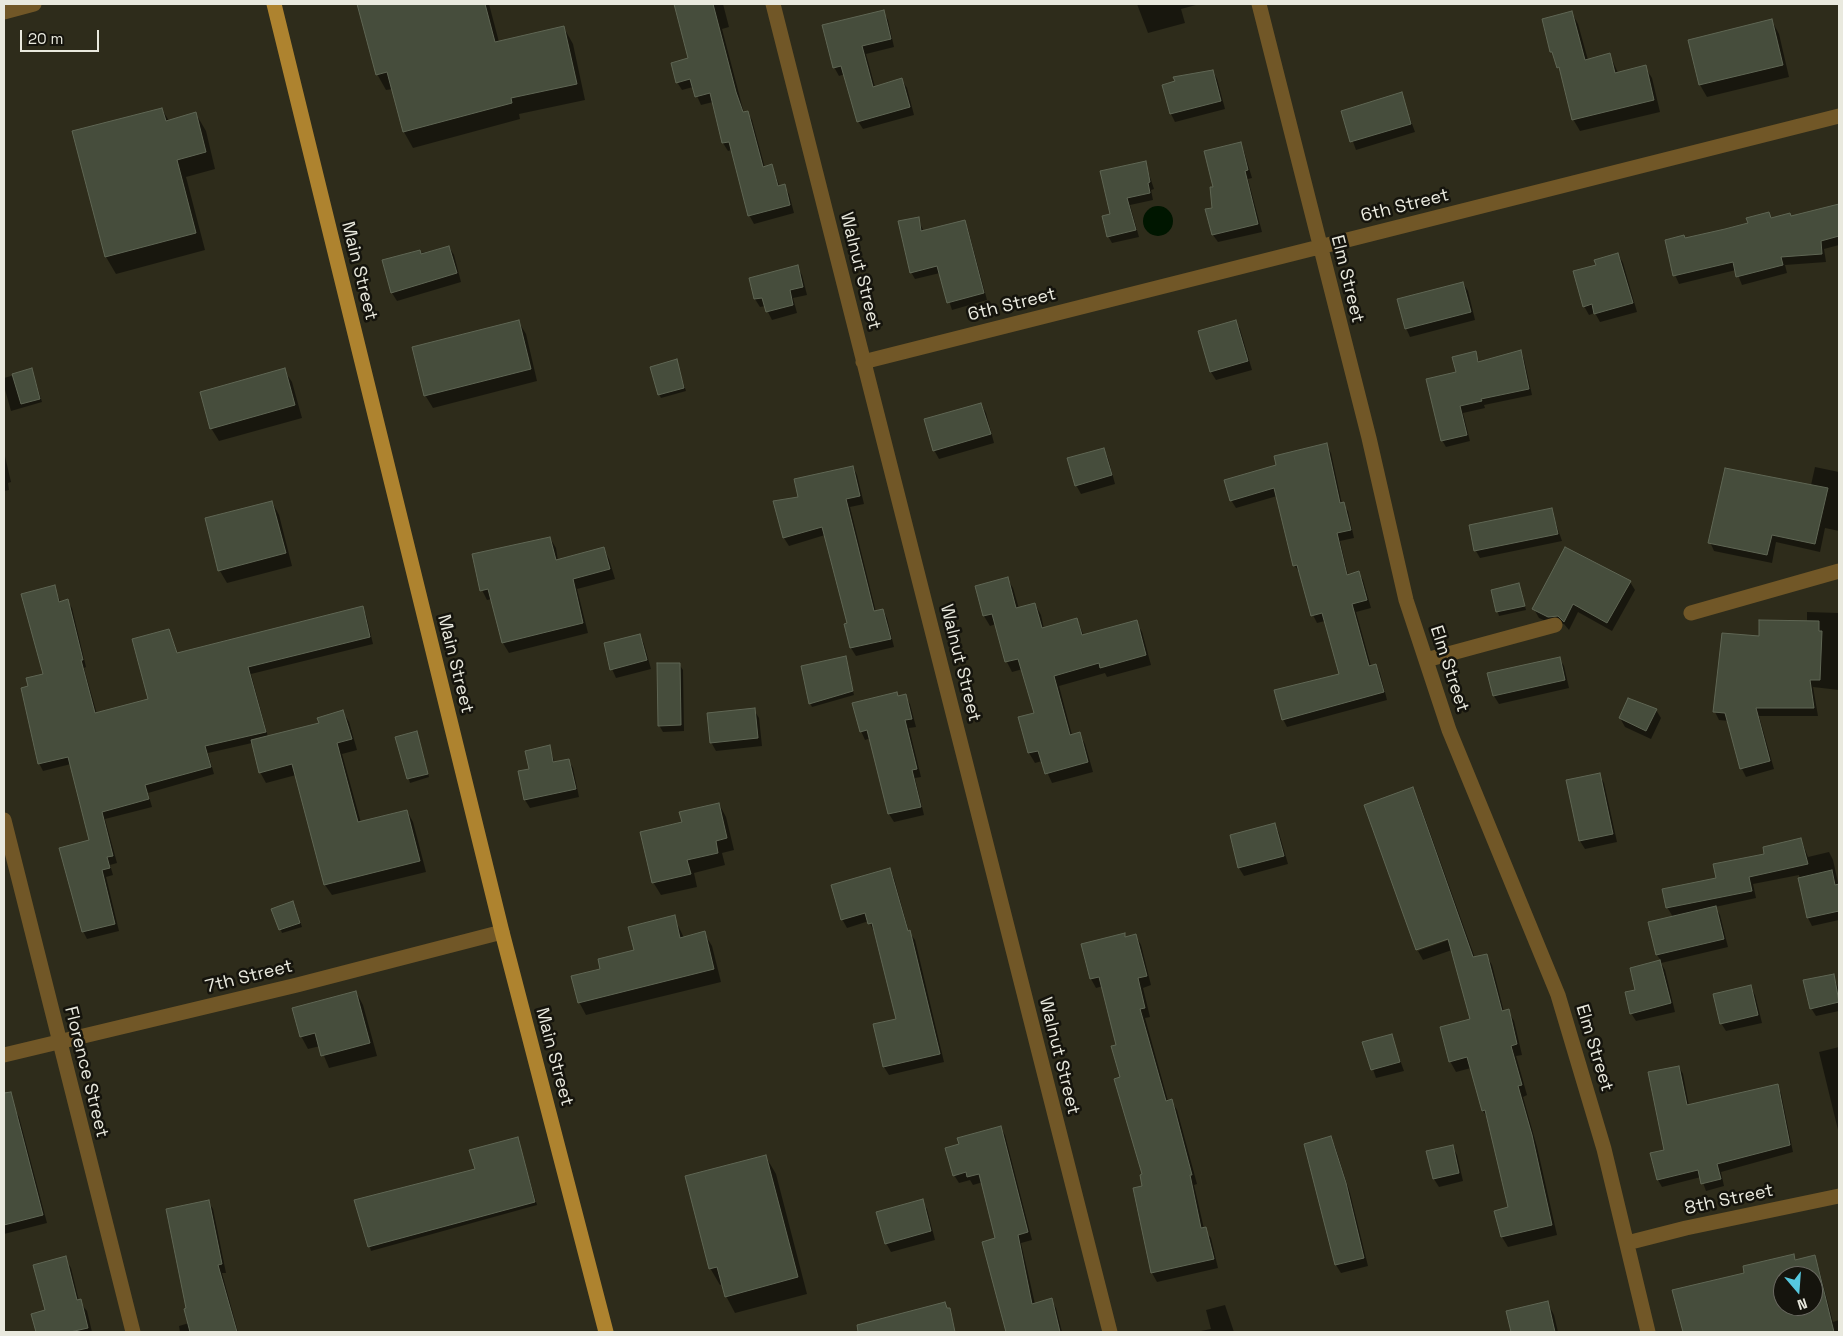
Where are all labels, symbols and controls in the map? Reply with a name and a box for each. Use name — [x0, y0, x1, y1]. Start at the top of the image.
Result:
scale bar — [22, 20, 101, 52]
text: 20 m — [28, 29, 63, 48]
street label: 6th Street — [1359, 185, 1451, 227]
street label: Walnut Street — [835, 210, 885, 332]
street label: Main Street — [336, 219, 382, 323]
street label: Elm Street — [1326, 233, 1368, 325]
street label: 6th Street — [966, 284, 1058, 326]
street label: Walnut Street — [935, 602, 985, 724]
street label: Main Street — [432, 612, 478, 716]
street label: Elm Street — [1425, 623, 1473, 715]
street label: 7th Street — [203, 956, 295, 998]
street label: Walnut Street — [1034, 995, 1084, 1117]
street label: Elm Street — [1571, 1002, 1617, 1094]
street label: Florence Street — [59, 1004, 113, 1140]
street label: Main Street — [530, 1005, 578, 1109]
street label: 8th Street — [1683, 1180, 1775, 1220]
north arrow — [1773, 1266, 1823, 1316]
text: N — [1795, 1294, 1810, 1314]

